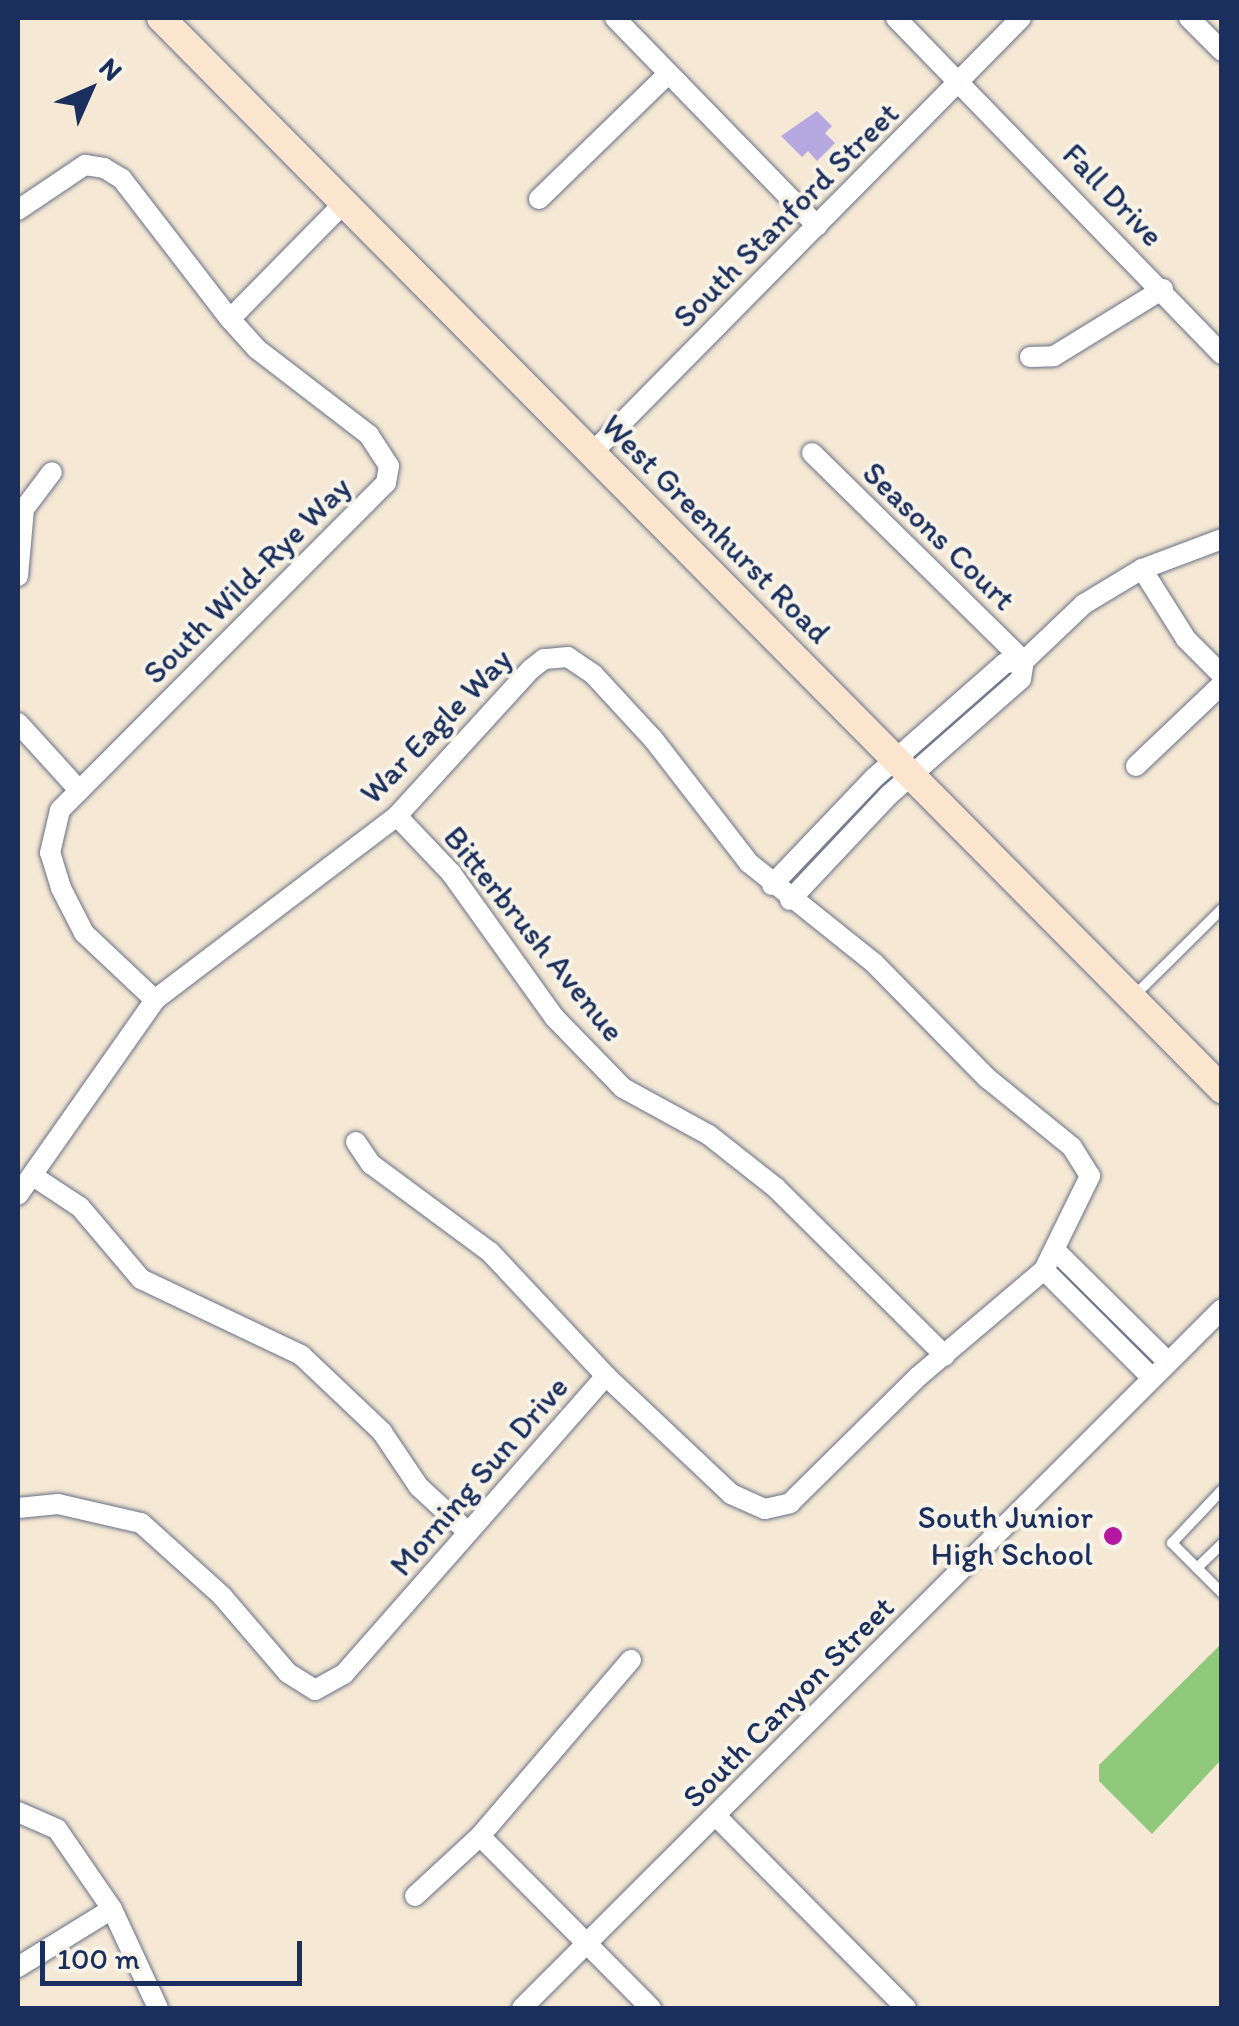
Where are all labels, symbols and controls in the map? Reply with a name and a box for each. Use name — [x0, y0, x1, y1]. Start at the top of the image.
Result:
north arrow — [40, 40, 140, 140]
text: N — [93, 50, 130, 87]
street label: South Stanford Street — [666, 95, 906, 335]
street label: Fall Drive — [1054, 135, 1172, 255]
street label: West Greenhurst Road — [594, 407, 838, 651]
street label: Seasons Court — [855, 454, 1023, 618]
street label: South Wild-Rye Way — [136, 469, 358, 691]
street label: War Eagle Way — [352, 640, 520, 812]
street label: Bitterbrush Avenue — [436, 819, 632, 1049]
street label: Morning Sun Drive — [381, 1367, 577, 1585]
place label: South Junior High School — [918, 1499, 1093, 1574]
marker: South Junior High School — [1102, 1525, 1124, 1547]
street label: South Canyon Street — [674, 1588, 902, 1816]
scale bar — [45, 1921, 308, 1983]
text: 100 m — [57, 1940, 140, 1977]

